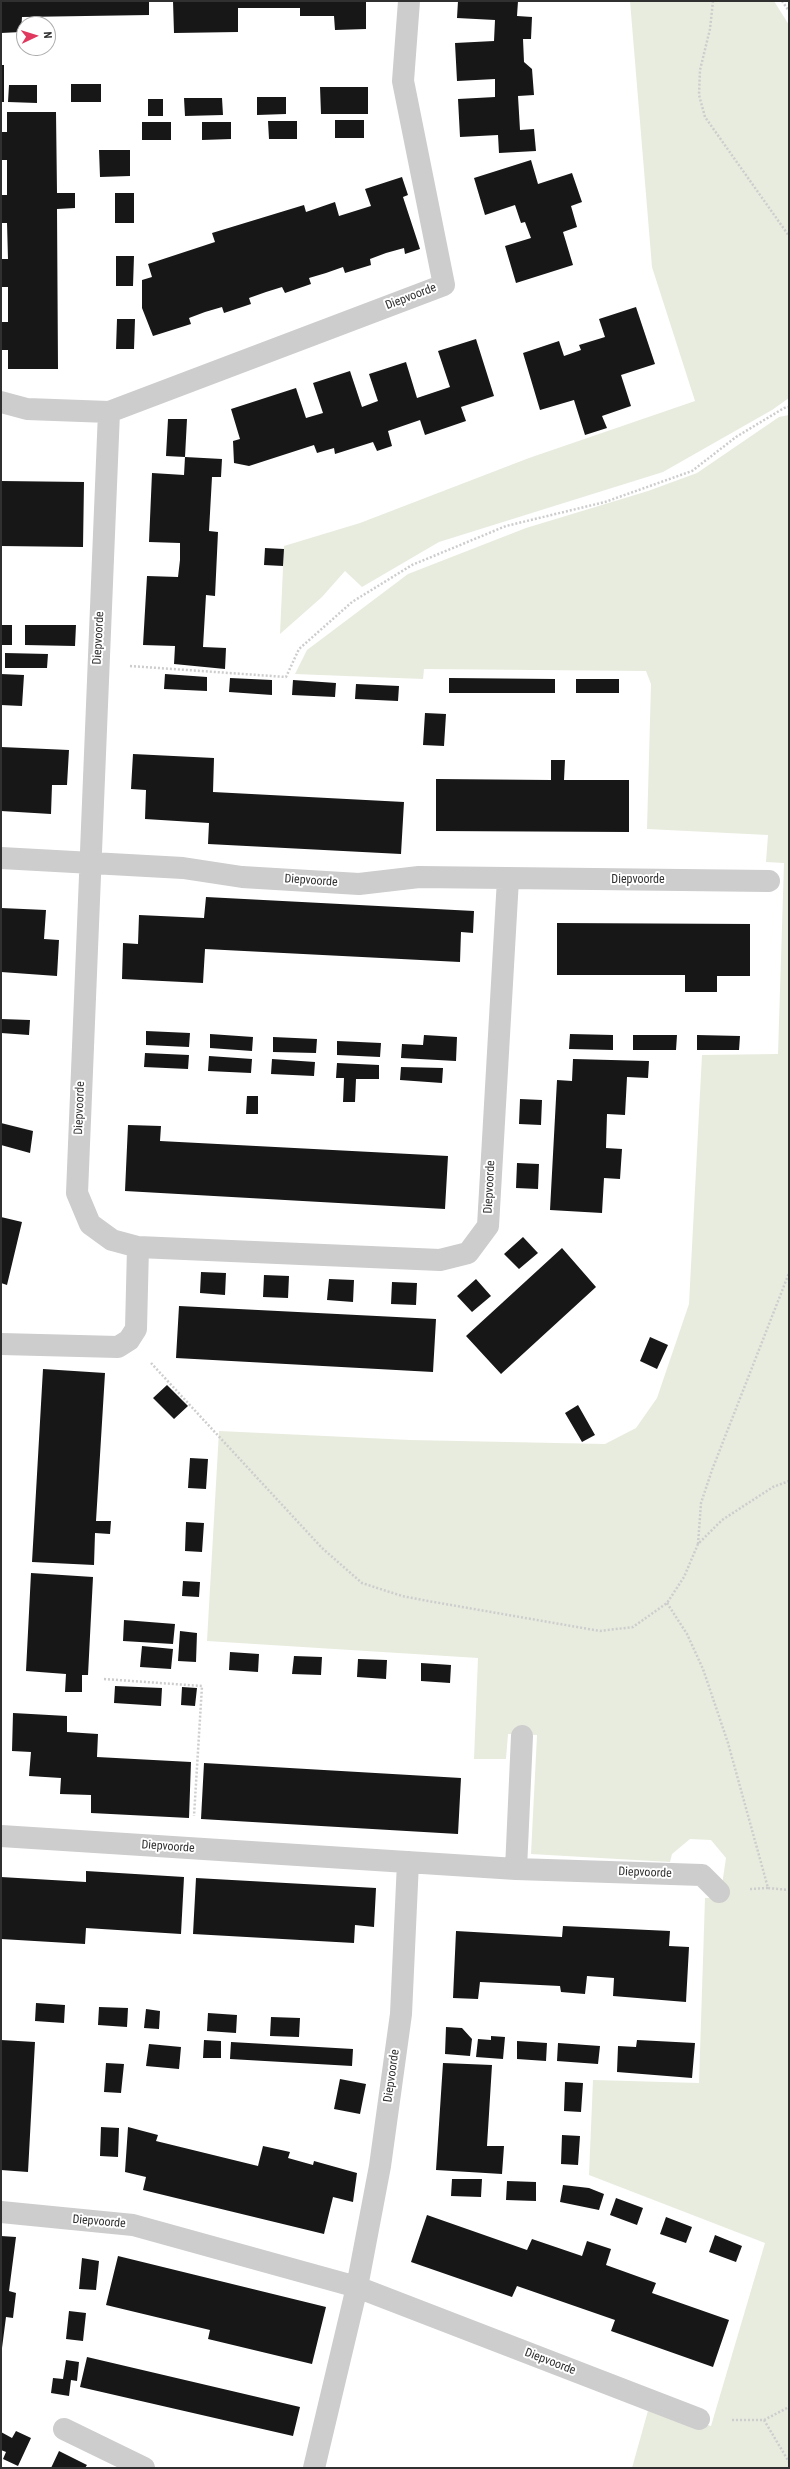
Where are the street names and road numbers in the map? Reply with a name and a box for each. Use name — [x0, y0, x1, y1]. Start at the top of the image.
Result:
street label: Diepvoorde — [384, 281, 438, 313]
street label: Diepvoorde — [90, 611, 108, 665]
street label: Diepvoorde — [284, 872, 338, 890]
street label: Diepvoorde — [611, 873, 665, 887]
street label: Diepvoorde — [72, 1081, 88, 1135]
street label: Diepvoorde — [481, 1160, 499, 1214]
street label: Diepvoorde — [141, 1838, 195, 1856]
street label: Diepvoorde — [618, 1865, 672, 1881]
street label: Diepvoorde — [381, 2049, 403, 2103]
street label: Diepvoorde — [72, 2213, 126, 2231]
street label: Diepvoorde — [523, 2346, 577, 2378]

